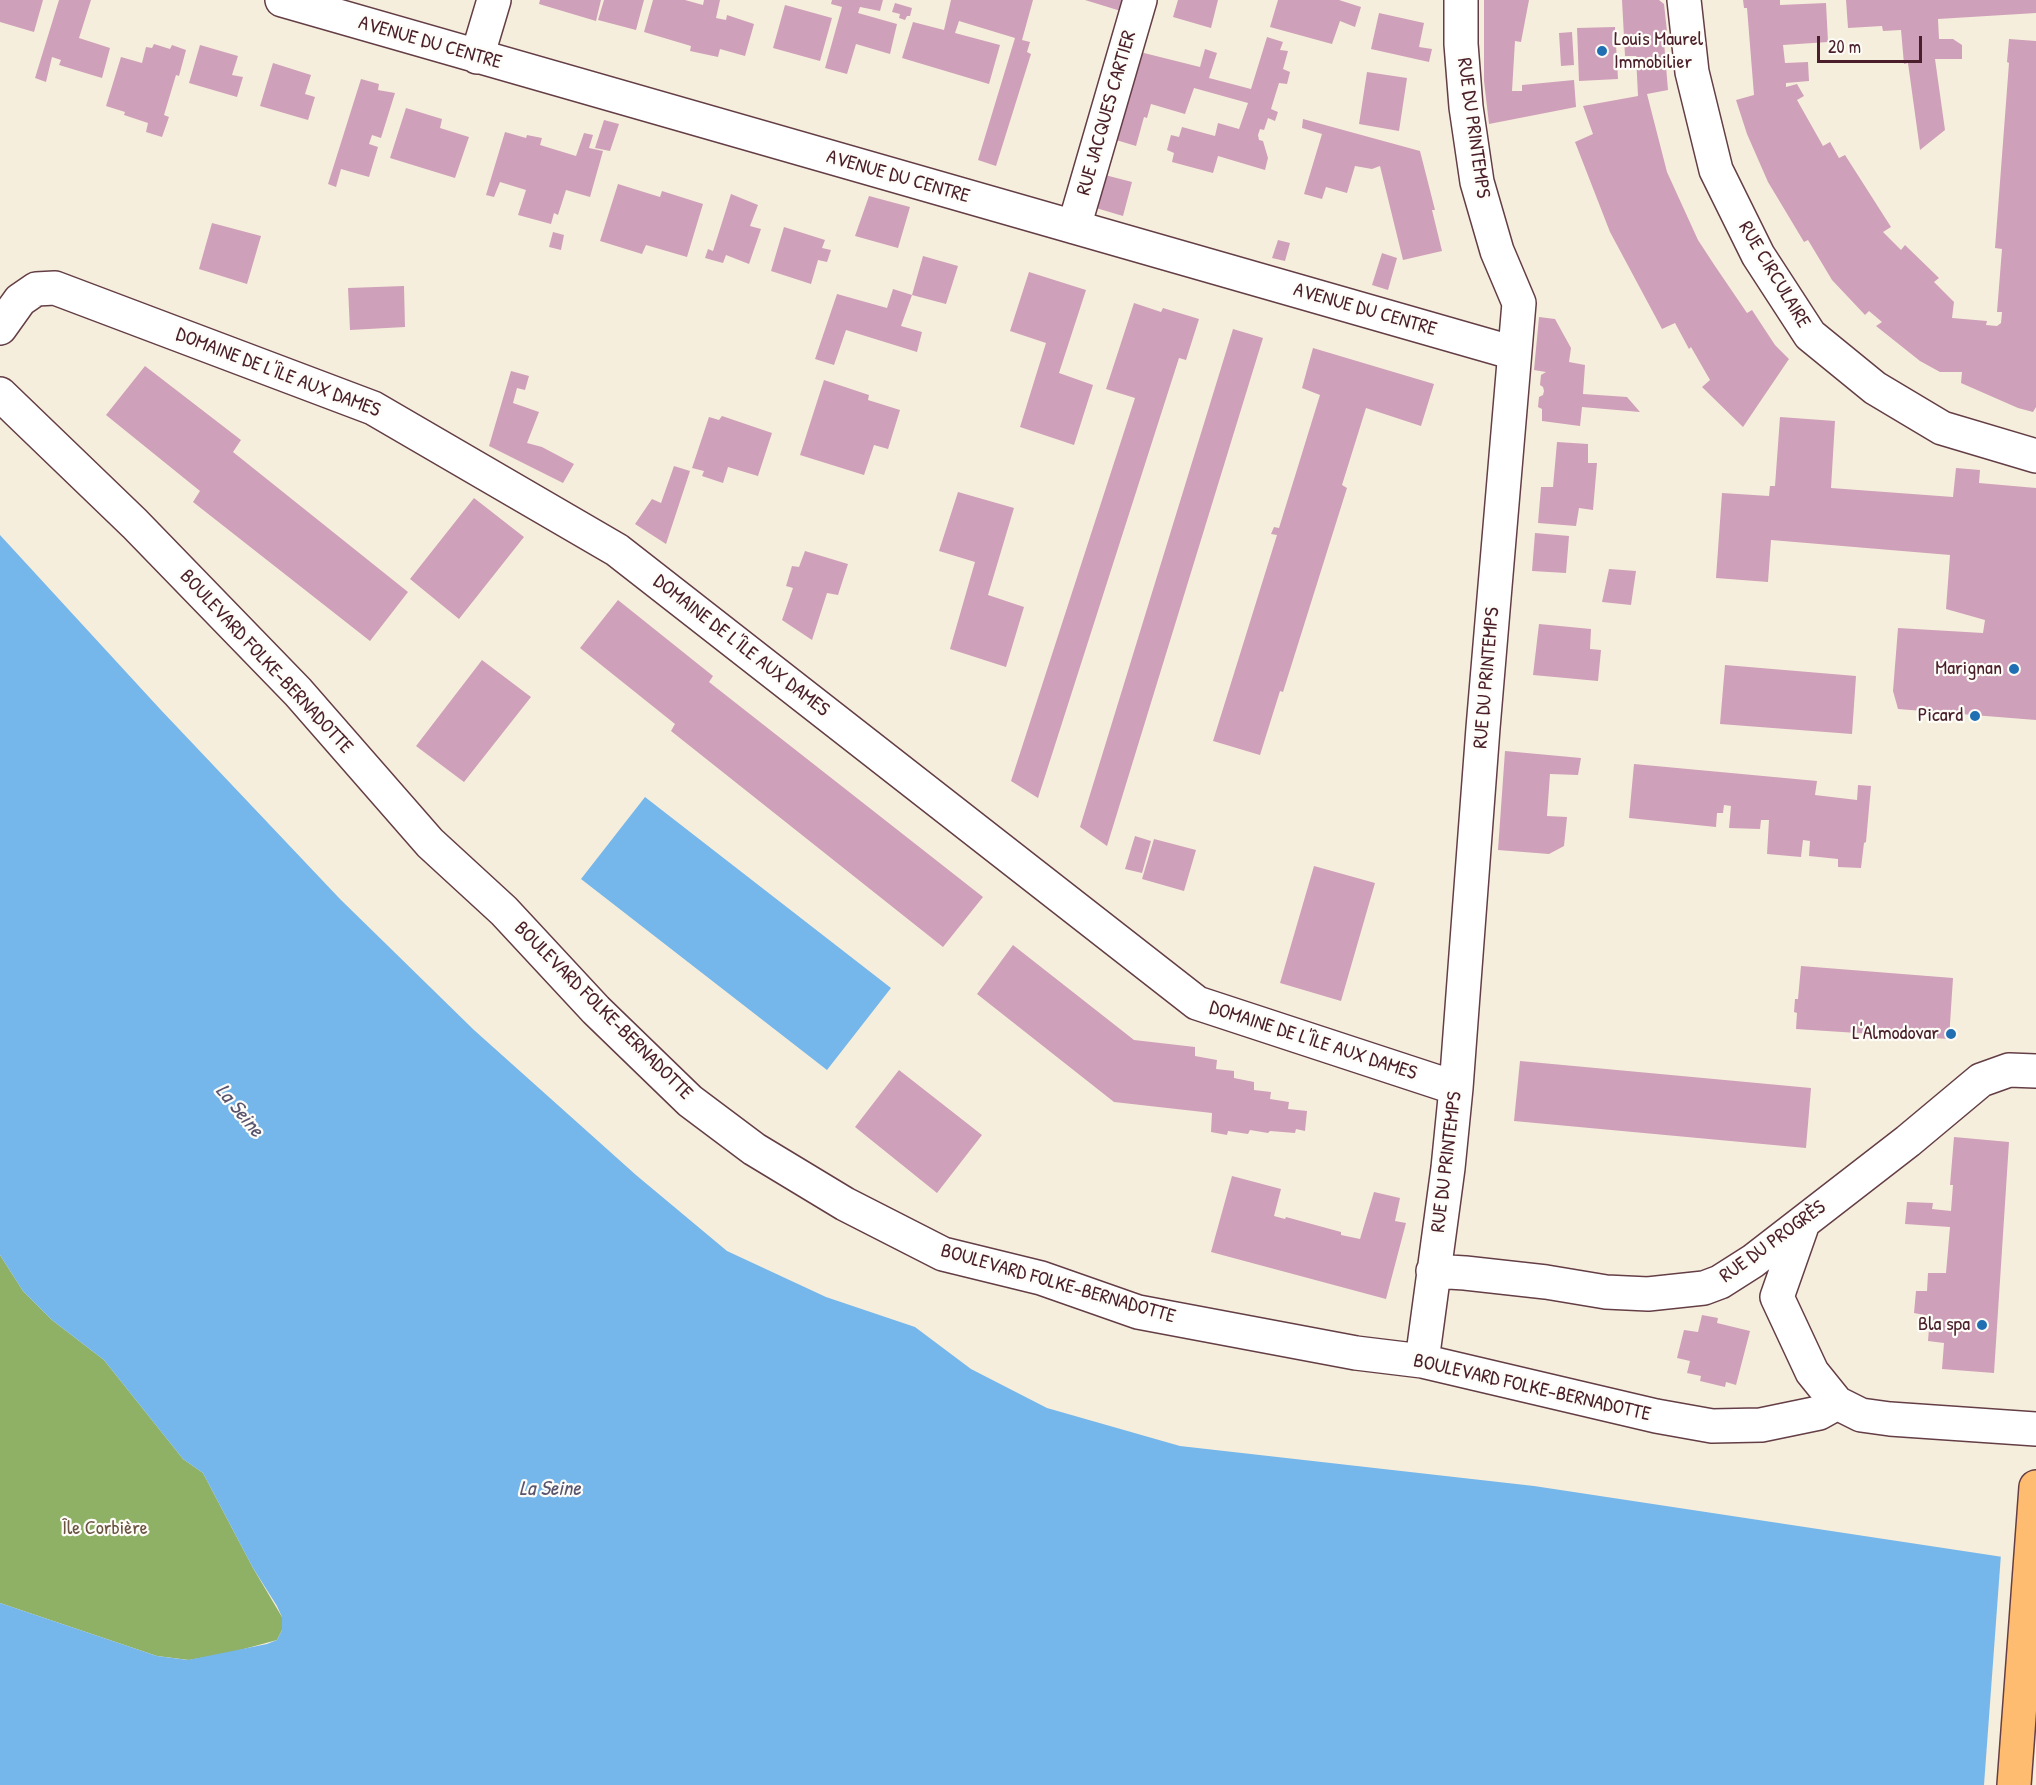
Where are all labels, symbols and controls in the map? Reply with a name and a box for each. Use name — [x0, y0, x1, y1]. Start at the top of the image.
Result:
street label: AVENUE DU CENTRE — [356, 11, 504, 75]
scale bar — [1820, 24, 1925, 62]
street label: RUE JACQUES CARTIER — [1072, 28, 1142, 198]
place label: Louis Maurel Immobilier — [1614, 28, 1703, 75]
text: 20 m — [1828, 34, 1861, 59]
marker: Louis Maurel Immobilier — [1595, 44, 1609, 58]
street label: RUE DU PRINTEMPS — [1451, 56, 1495, 200]
street label: AVENUE DU CENTRE — [824, 145, 972, 209]
street label: RUE CIRCULAIRE — [1733, 217, 1815, 333]
street label: AVENUE DU CENTRE — [1291, 278, 1439, 342]
street label: DOMAINE DE L'ÎLE AUX DAMES — [172, 323, 384, 423]
street label: BOULEVARD FOLKE-BERNADOTTE — [174, 565, 358, 759]
street label: DOMAINE DE L'ÎLE AUX DAMES — [648, 570, 834, 722]
street label: RUE DU PRINTEMPS — [1469, 606, 1505, 750]
place label: Marignan — [1935, 657, 2002, 681]
marker: Marignan — [2007, 662, 2021, 676]
place label: Picard — [1918, 704, 1963, 728]
marker: Picard — [1968, 709, 1982, 723]
street label: BOULEVARD FOLKE-BERNADOTTE — [509, 917, 697, 1105]
street label: DOMAINE DE L'ÎLE AUX DAMES — [1206, 996, 1420, 1086]
place label: L'Almodovar — [1852, 1022, 1939, 1046]
marker: L'Almodovar — [1944, 1027, 1958, 1041]
water label: La Seine — [210, 1079, 268, 1143]
street label: RUE DU PRINTEMPS — [1426, 1090, 1468, 1234]
street label: RUE DU PROGRÈS — [1715, 1196, 1831, 1288]
street label: BOULEVARD FOLKE-BERNADOTTE — [938, 1239, 1178, 1329]
place label: Bla spa — [1918, 1313, 1970, 1337]
marker: Bla spa — [1975, 1318, 1989, 1332]
street label: BOULEVARD FOLKE-BERNADOTTE — [1411, 1349, 1653, 1427]
water label: La Seine — [519, 1476, 581, 1502]
park label: Île Corbière — [62, 1517, 148, 1541]

